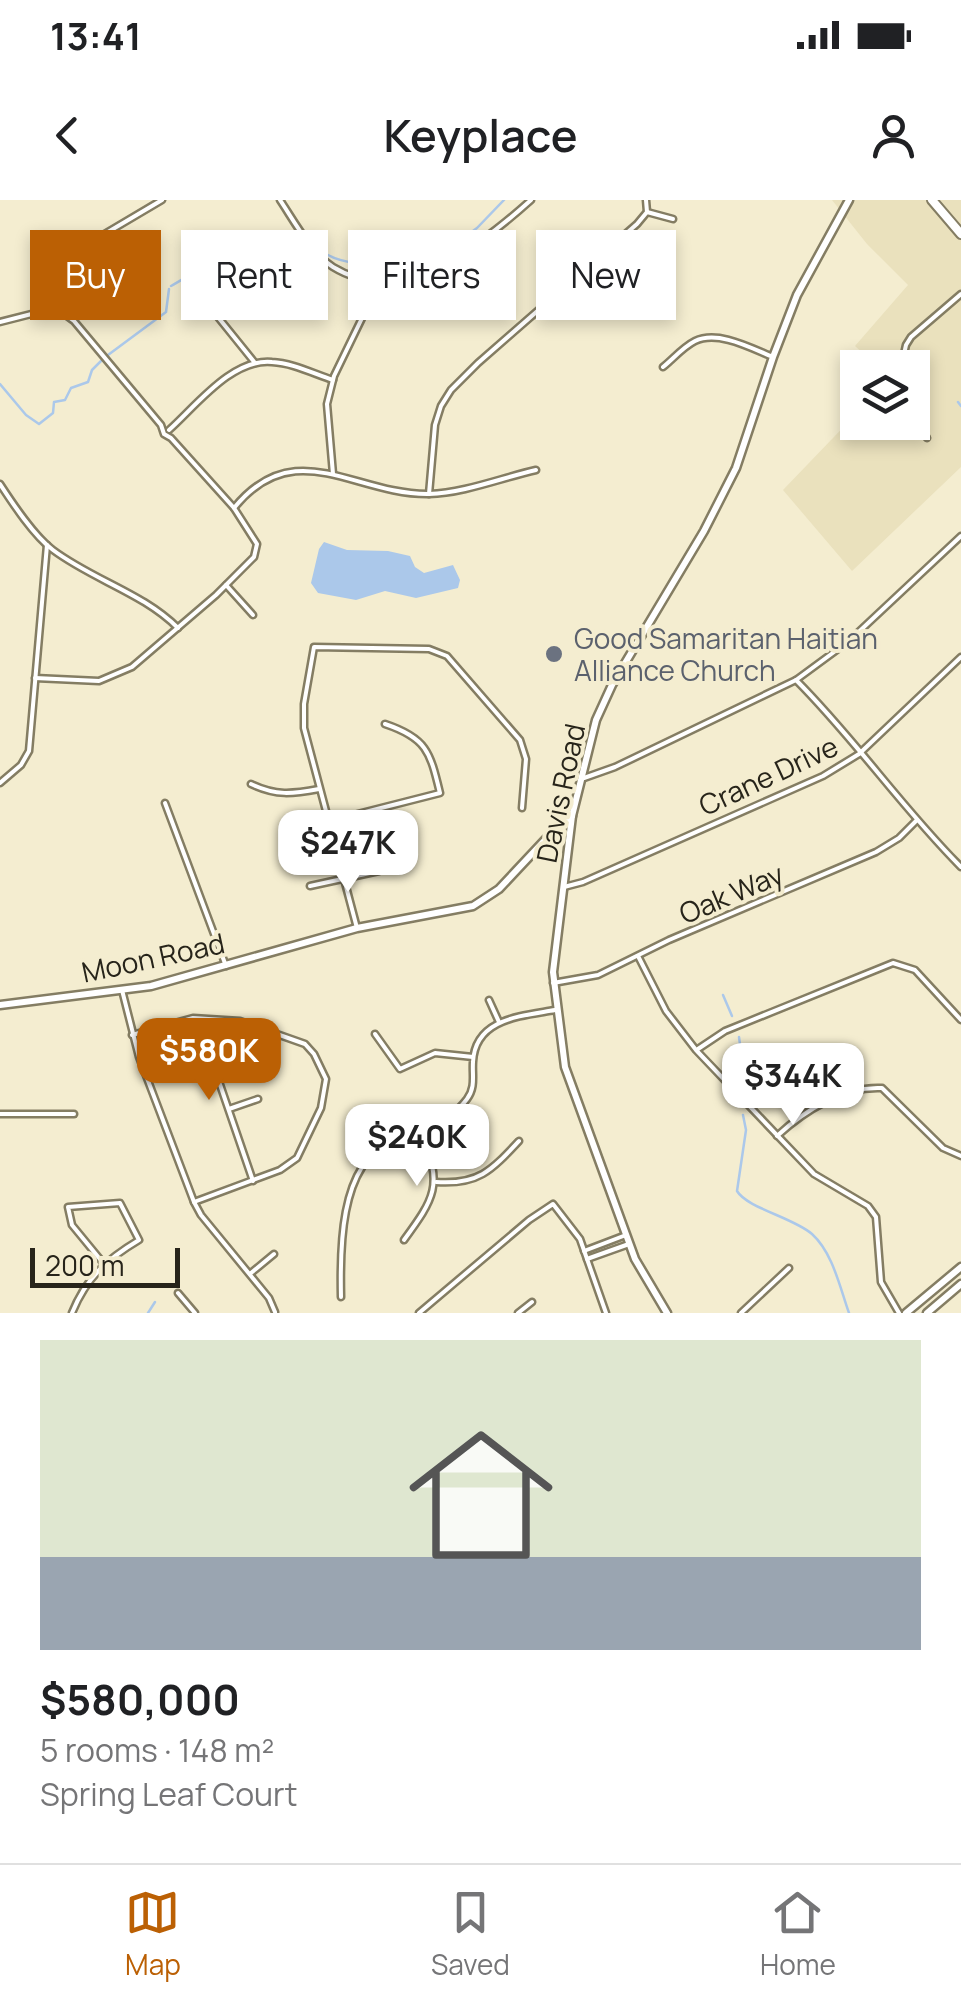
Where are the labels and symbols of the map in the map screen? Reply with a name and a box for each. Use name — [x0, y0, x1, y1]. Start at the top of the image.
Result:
place label: Good Samaritan Haitian Alliance Church — [574, 619, 878, 689]
marker: Good Samaritan Haitian Alliance Church — [543, 643, 565, 665]
street label: Davis Road — [527, 720, 593, 866]
street label: Crane Drive — [692, 726, 844, 824]
pin: $247K — [278, 810, 418, 895]
street label: Oak Way — [673, 854, 789, 932]
street label: Moon Road — [78, 923, 228, 991]
pin: $580K — [139, 1018, 279, 1103]
pin: $344K — [723, 1043, 863, 1128]
pin: $240K — [347, 1104, 487, 1189]
scale bar — [30, 1243, 180, 1288]

